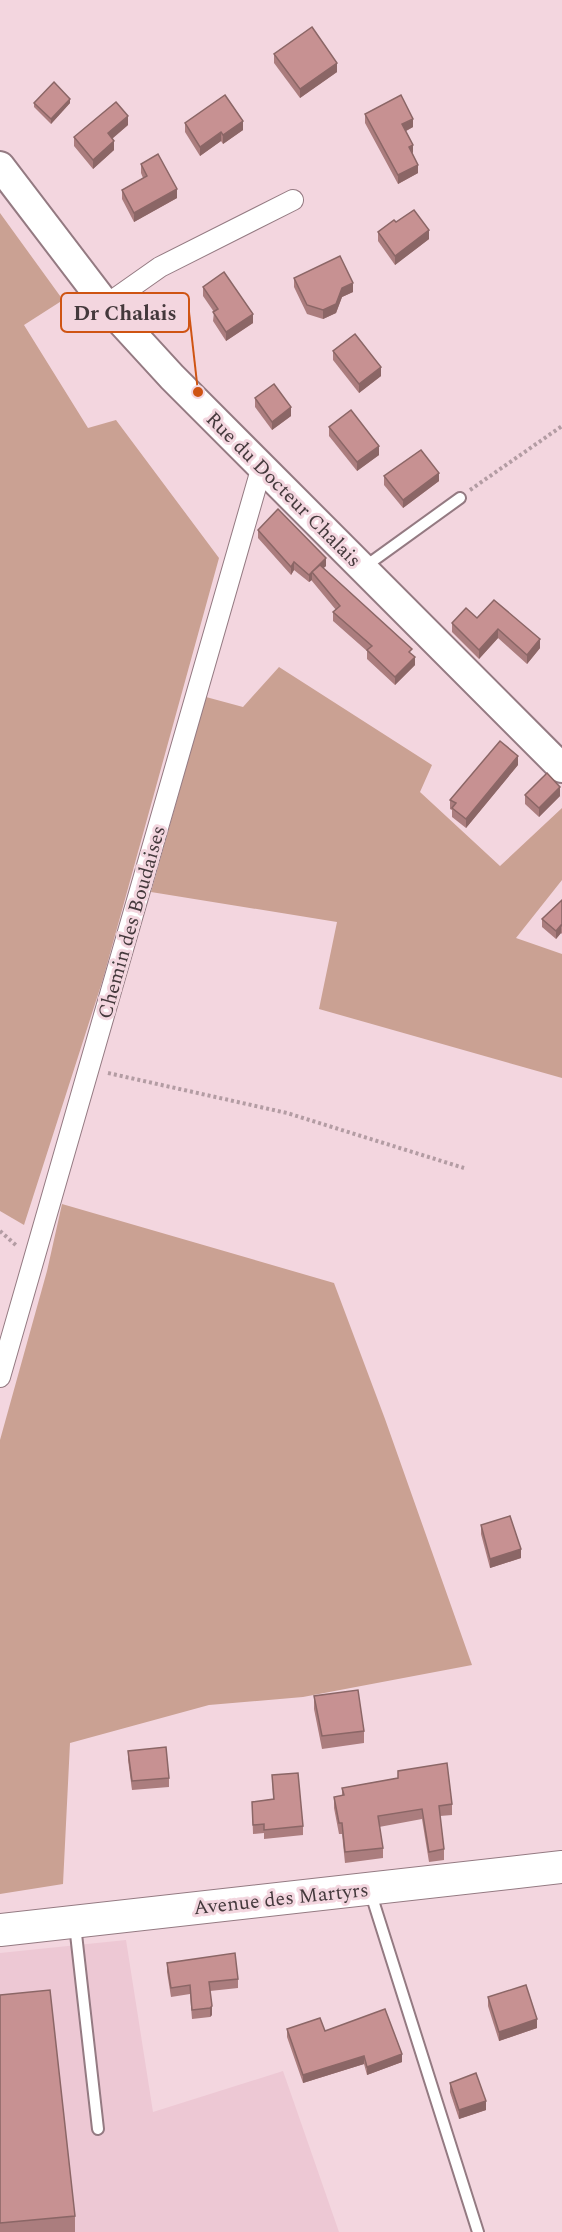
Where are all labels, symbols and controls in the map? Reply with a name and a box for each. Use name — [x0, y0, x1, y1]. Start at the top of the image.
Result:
callout: Dr Chalais — [61, 293, 189, 332]
text: Dr Chalais — [73, 298, 177, 330]
street label: Rue du Docteur Chalais — [199, 405, 368, 574]
street label: Chemin des Boudaises — [90, 822, 174, 1022]
street label: Avenue des Martyrs — [192, 1875, 370, 1923]

